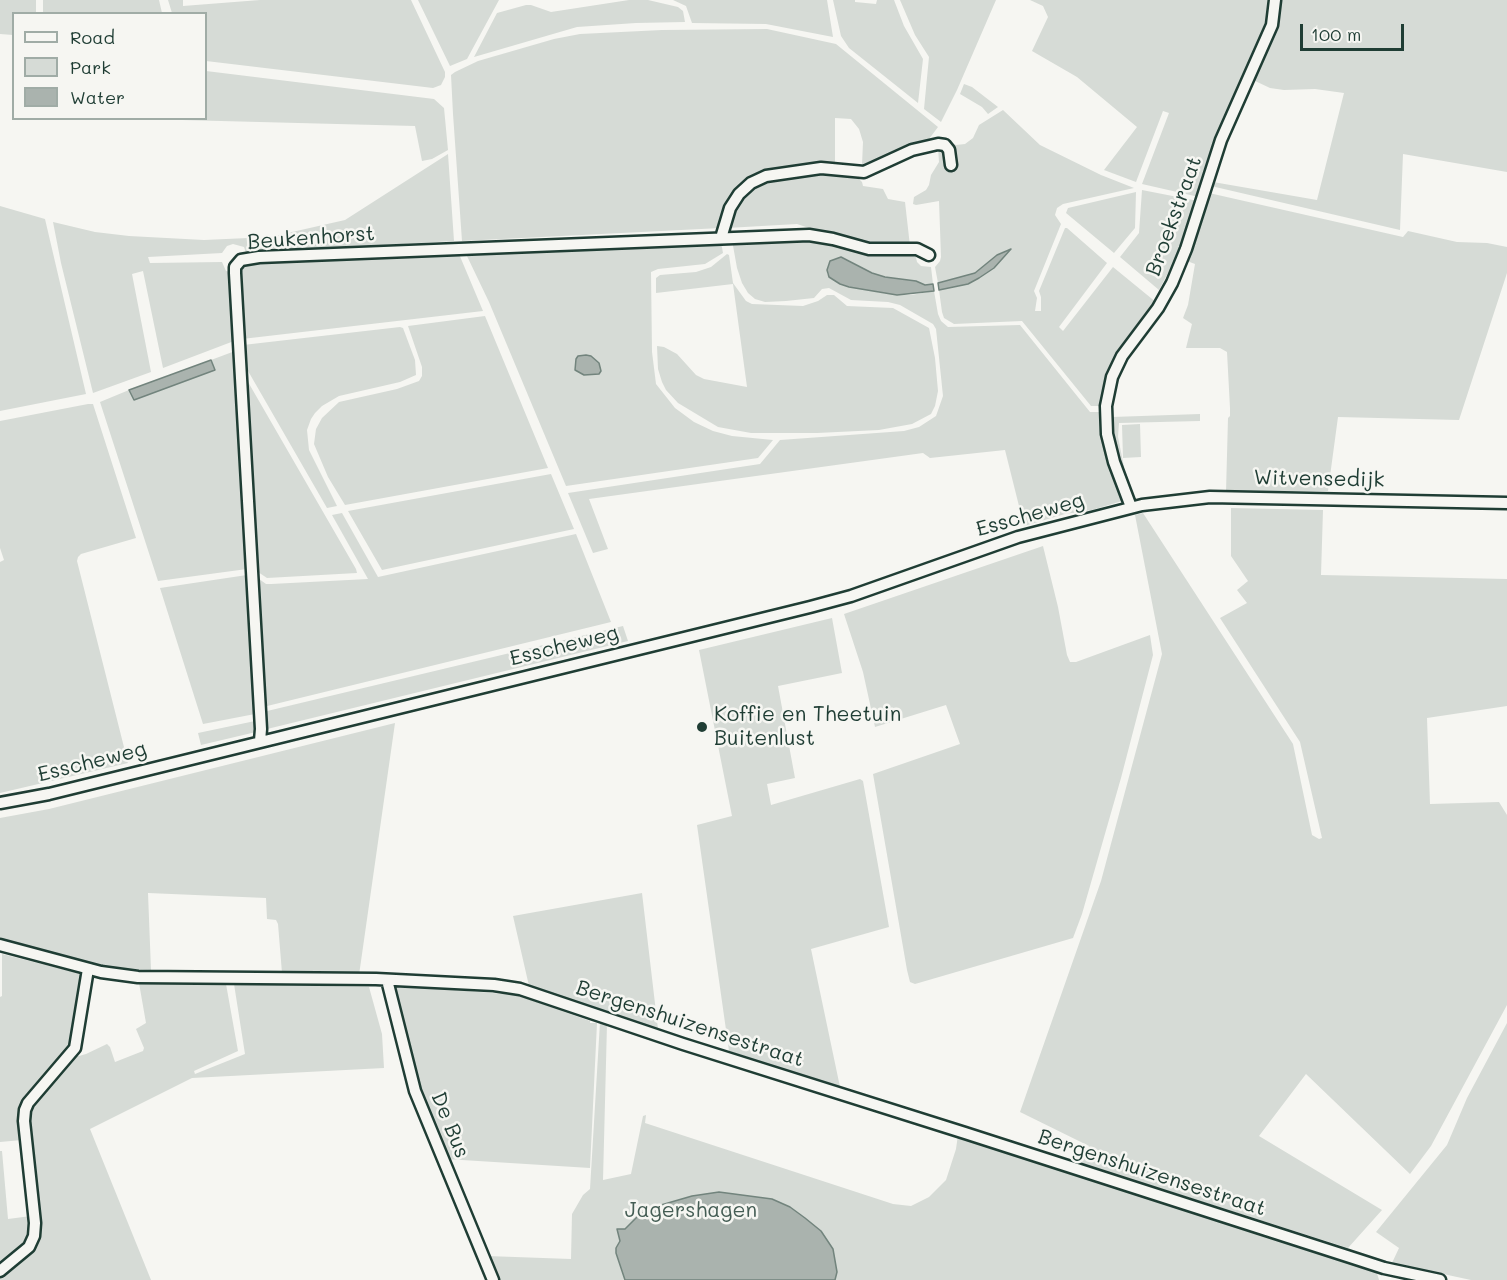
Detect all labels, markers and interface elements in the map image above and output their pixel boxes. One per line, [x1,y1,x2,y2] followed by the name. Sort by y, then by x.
[12,12,207,120] legend
[1303,12,1406,50] scale bar
[1311,22,1361,46] text: 100 m
[70,25,115,49] text: Road
[70,55,111,79] text: Park
[70,85,125,109] text: Water
[1141,153,1207,279] street label: Broekstraat
[246,221,376,255] street label: Beukenhorst
[1253,465,1385,493] street label: Witvensedijk
[973,488,1087,542] street label: Esscheweg
[507,620,621,672] street label: Esscheweg
[714,702,901,752] place label: Koffie en Theetuin Buitenlust
[695,720,709,734] marker: Koffie en Theetuin Buitenlust
[35,736,149,788] street label: Esscheweg
[573,975,807,1073] street label: Bergenshuizensestraat
[425,1088,475,1162] street label: De Bus
[1035,1124,1269,1222] street label: Bergenshuizensestraat
[625,1198,757,1224] park label: Jagershagen

